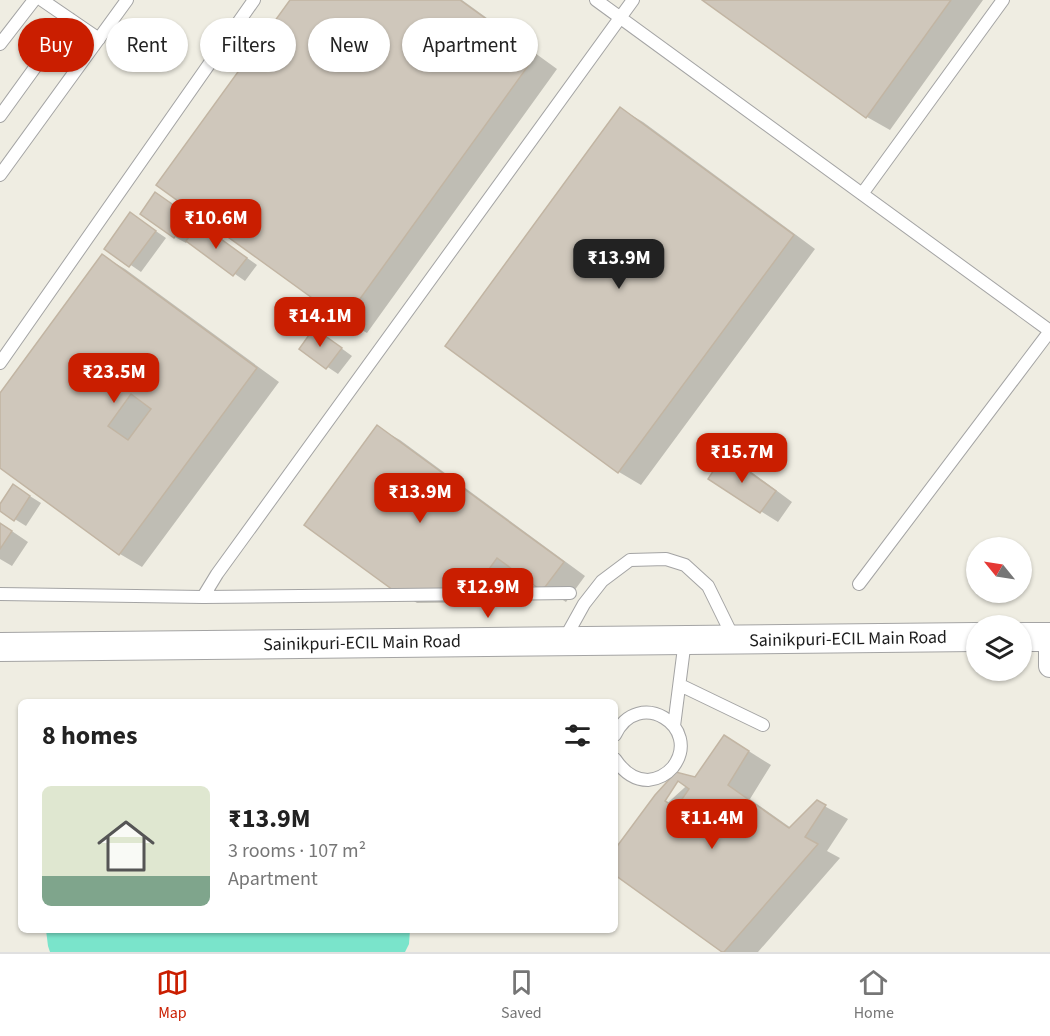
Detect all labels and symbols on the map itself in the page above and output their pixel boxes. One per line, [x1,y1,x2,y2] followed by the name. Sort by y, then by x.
[167,199,265,250] pin: ₹10.6M
[570,239,668,290] pin: ₹13.9M
[271,297,369,348] pin: ₹14.1M
[65,353,163,404] pin: ₹23.5M
[693,433,791,484] pin: ₹15.7M
[371,473,469,524] pin: ₹13.9M
[966,537,1032,603] north arrow
[439,568,537,619] pin: ₹12.9M
[749,625,947,653] street label: Sainikpuri-ECIL Main Road
[263,629,461,657] street label: Sainikpuri-ECIL Main Road
[663,799,761,850] pin: ₹11.4M

